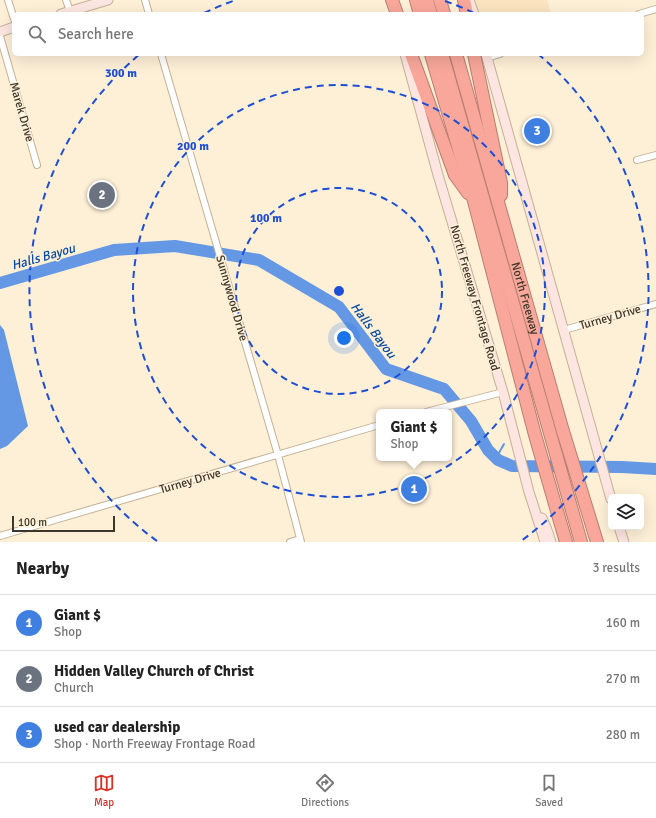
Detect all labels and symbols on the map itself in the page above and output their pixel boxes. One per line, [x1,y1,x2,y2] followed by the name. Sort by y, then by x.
[105,66,137,81] text: 300 m
[6,81,37,144] street label: Marek Drive
[524,116,550,146] pin: 3
[177,139,209,154] text: 200 m
[89,180,115,210] pin: 2
[250,211,282,226] text: 100 m
[446,223,503,373] street label: North Freeway Frontage Road
[10,240,78,274] water label: Halls Bayou
[212,254,251,343] street label: Sunnywood Drive
[507,261,542,337] street label: North Freeway
[332,284,346,298] centre of rings
[347,300,400,362] water label: Halls Bayou
[578,302,643,333] street label: Turney Drive
[334,328,354,348] your location
[158,466,223,497] street label: Turney Drive
[401,474,427,504] pin: 1
[12,514,115,533] scale bar

